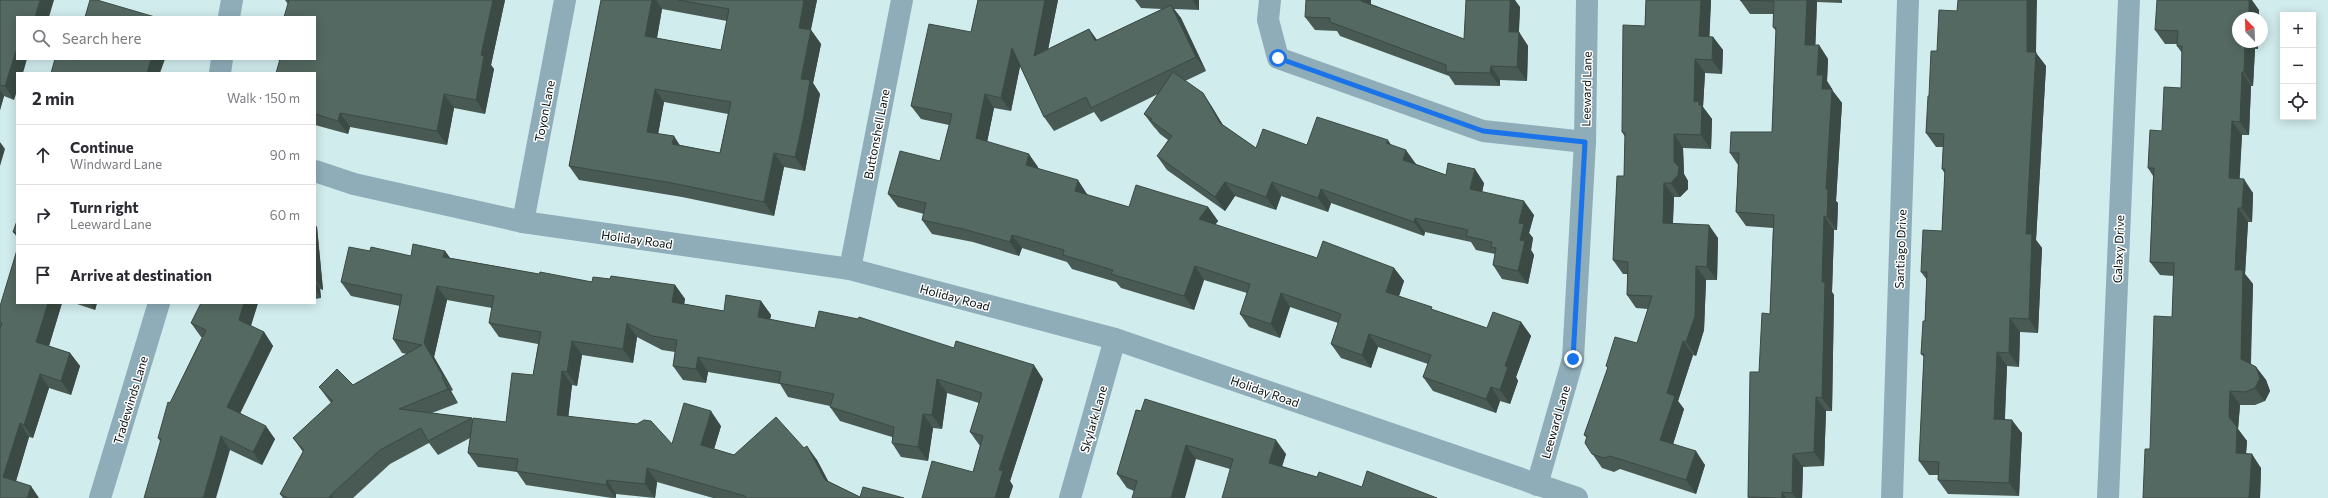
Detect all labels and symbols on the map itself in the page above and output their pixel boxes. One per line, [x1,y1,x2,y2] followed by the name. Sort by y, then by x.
[2232,12,2268,48] north arrow
[1269,49,1287,67] route start
[1578,51,1594,127] street label: Leeward Lane
[531,79,557,143] street label: Toyon Lane
[860,88,892,180] street label: Buttonshell Lane
[1892,209,1908,289] street label: Santiago Drive
[2110,215,2126,283] street label: Galaxy Drive
[600,227,674,251] street label: Holiday Road
[918,281,992,313] street label: Holiday Road
[1564,350,1582,368] route end
[110,354,150,446] street label: Tradewinds Lane
[1229,373,1301,409] street label: Holiday Road
[1077,384,1109,454] street label: Skylark Lane
[1538,384,1572,460] street label: Leeward Lane

